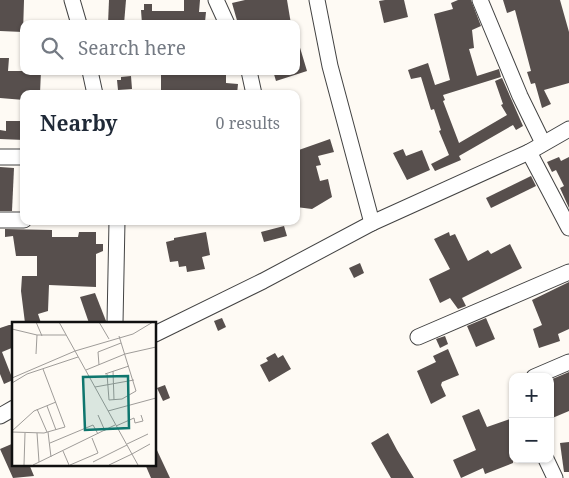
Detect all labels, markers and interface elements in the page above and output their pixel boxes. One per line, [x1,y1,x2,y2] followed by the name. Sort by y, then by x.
[20,20,300,75] search box
[38,34,66,62] icon: search
[78,35,186,61] text: Search here
[40,109,118,137] text: Nearby
[216,112,280,134] text: 0 results
[12,322,156,466] inset map
[509,373,554,463] map controls
[509,373,554,418] button: +
[509,418,554,463] button: −

